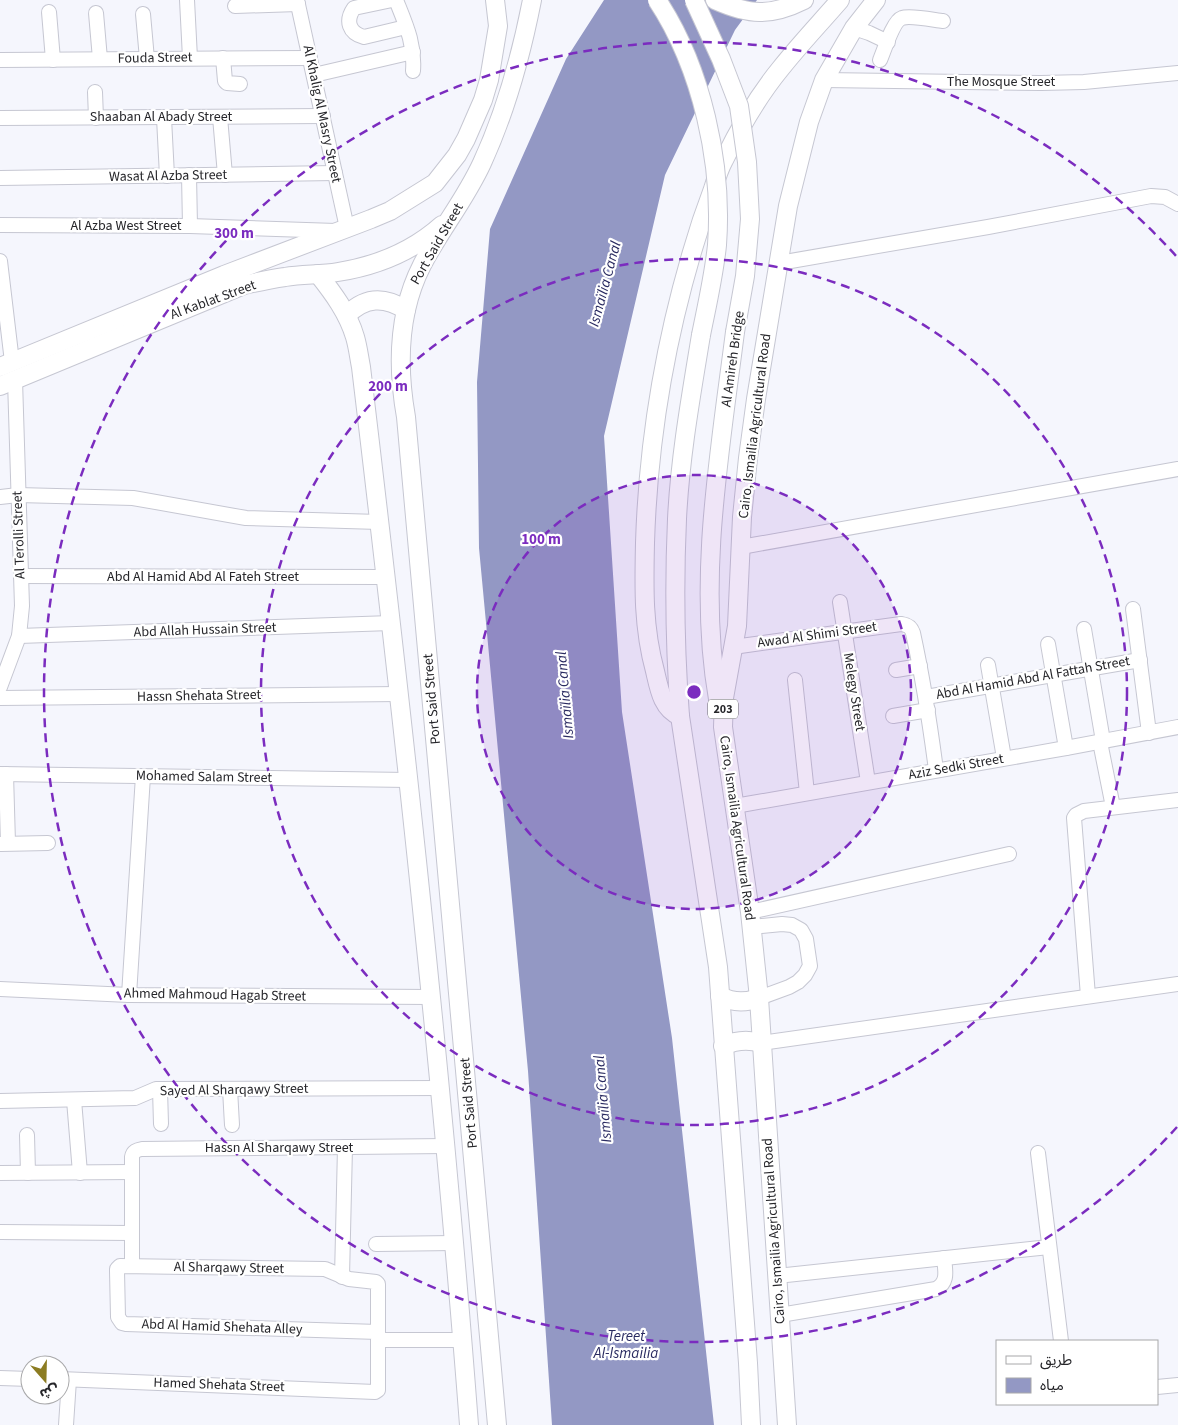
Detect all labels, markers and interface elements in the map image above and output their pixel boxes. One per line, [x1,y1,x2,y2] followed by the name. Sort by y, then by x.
[298,43,346,185] street label: Al Khalig Al Masry Street
[118,47,193,69] street label: Fouda Street
[947,72,1056,92] street label: The Mosque Street
[90,107,233,127] street label: Shaaban Al Abady Street
[109,165,227,187] street label: Wasat Al Azba Street
[406,199,469,288] street label: Port Said Street
[70,216,182,236] street label: Al Azba West Street
[214,223,254,244] text: 300 m
[584,239,627,329] water label: Ismaïlia Canal
[167,275,259,325] street label: Al Kablat Street
[716,310,750,408] street label: Al Amireh Bridge
[734,332,776,520] street label: Cairo, Ismailia Agricultural Road
[368,376,408,397] text: 200 m
[7,490,31,579] street label: Al Terolli Street
[521,529,561,550] text: 100 m
[107,567,299,587] street label: Abd Al Hamid Abd Al Fateh Street
[756,617,878,653] street label: Awad Al Shimi Street
[133,618,277,642] street label: Abd Allah Hussain Street
[551,650,579,740] water label: Ismaïlia Canal
[838,651,870,733] street label: Melegy Street
[935,651,1132,705] street label: Abd Al Hamid Abd Al Fattah Street
[418,652,446,745] street label: Port Said Street
[685,683,703,701] centre of rings
[137,685,262,707] street label: Hassn Shehata Street
[708,700,738,719] road number: 203
[714,734,760,922] street label: Cairo, Ismailia Agricultural Road
[907,749,1005,785] street label: Aziz Sedki Street
[136,766,273,788] street label: Mohamed Salam Street
[124,983,307,1007] street label: Ahmed Mahmoud Hagab Street
[589,1054,617,1144] water label: Ismaïlia Canal
[455,1056,483,1149] street label: Port Said Street
[159,1079,309,1101] street label: Sayed Al Sharqawy Street
[758,1137,790,1325] street label: Cairo, Ismailia Agricultural Road
[205,1138,354,1158] street label: Hassn Al Sharqawy Street
[174,1257,284,1279] street label: Al Sharqawy Street
[141,1314,303,1340] street label: Abd Al Hamid Shehata Alley
[593,1326,658,1364] water label: Tereet Al-Ismailia
[996,1340,1158,1405] legend
[1040,1350,1072,1371] text: طريق
[20,1355,70,1405] north arrow
[153,1373,285,1397] street label: Hamed Shehata Street
[1040,1375,1064,1396] text: مياه
[37,1379,62,1404] text: ش

